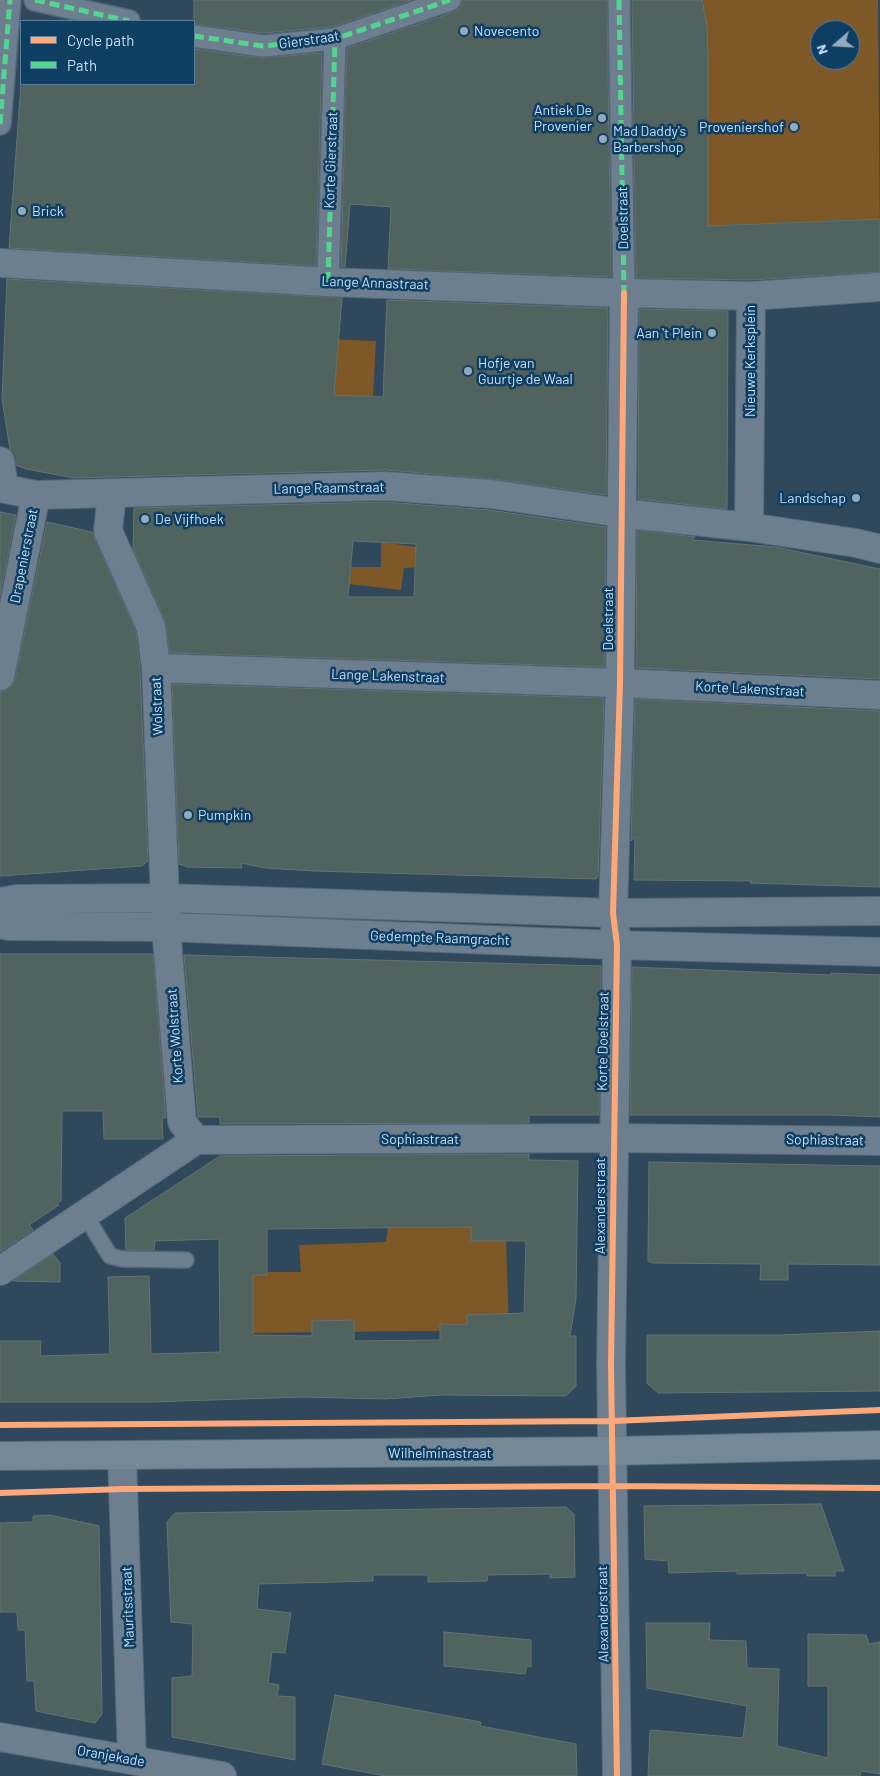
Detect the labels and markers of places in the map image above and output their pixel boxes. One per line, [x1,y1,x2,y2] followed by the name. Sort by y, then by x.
[474,23,539,39] place label: Novecento
[458,25,470,37] marker: Novecento
[534,102,592,134] place label: Antiek De Provenier
[596,112,608,124] marker: Antiek De Provenier
[699,119,784,135] place label: Proveniershof
[788,121,800,133] marker: Proveniershof
[613,123,686,156] place label: Mad Daddy's Barbershop
[597,133,609,145] marker: Mad Daddy's Barbershop
[32,203,64,219] place label: Brick
[16,205,28,217] marker: Brick
[636,325,702,341] place label: Aan 't Plein
[706,327,718,339] marker: Aan 't Plein
[478,355,573,388] place label: Hofje van Guurtje de Waal
[462,365,474,377] marker: Hofje van Guurtje de Waal
[779,490,846,506] place label: Landschap
[850,492,862,504] marker: Landschap
[155,511,224,527] place label: De Vijfhoek
[139,513,151,525] marker: De Vijfhoek
[198,807,251,823] place label: Pumpkin
[182,809,194,821] marker: Pumpkin

